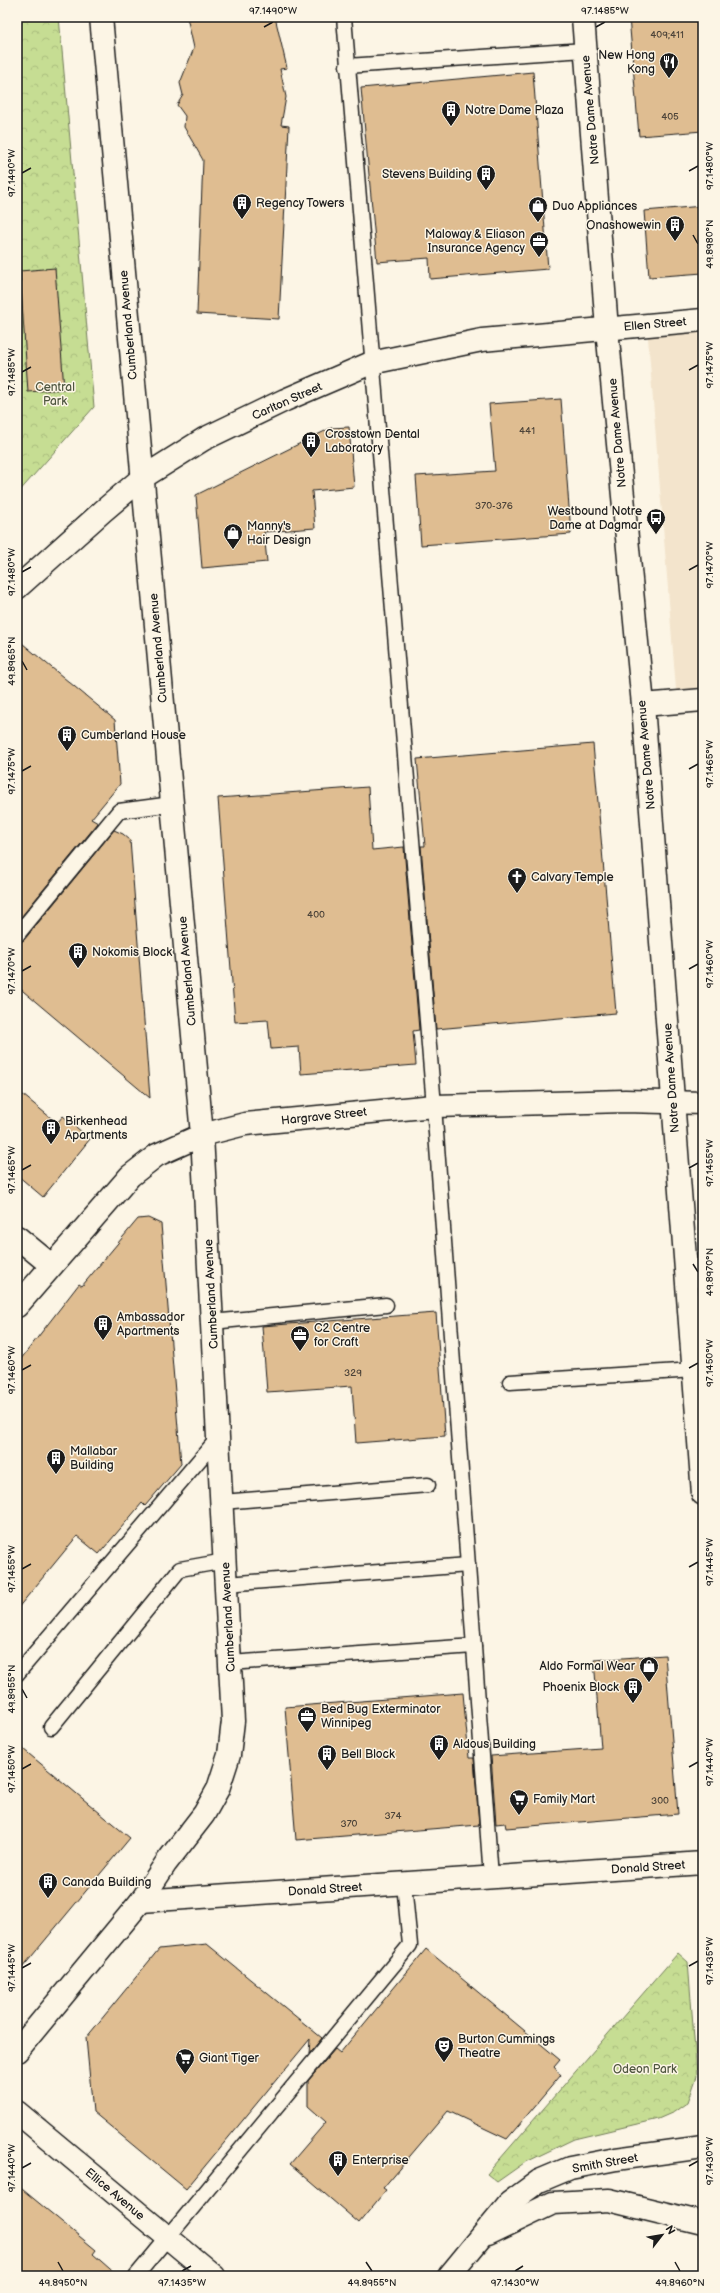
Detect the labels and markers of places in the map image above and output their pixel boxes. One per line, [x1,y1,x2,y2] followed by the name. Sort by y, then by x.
[598,48,655,77] place label: New Hong Kong
[658,51,680,79] restaurant icon: New Hong Kong
[440,99,462,127] building icon: Notre Dame Plaza
[465,103,564,118] place label: Notre Dame Plaza
[475,163,497,191] building icon: Stevens Building
[382,167,472,182] place label: Stevens Building
[231,192,253,220] building icon: Regency Towers
[527,195,549,223] shop icon: Duo Appliances
[256,196,344,211] place label: Regency Towers
[552,199,637,214] place label: Duo Appliances
[664,214,686,242] building icon: Onashowewin
[586,218,661,233] place label: Onashowewin
[425,227,526,256] place label: Maloway & Eliason Insurance Agency
[528,230,550,258] office icon: Maloway & Eliason Insurance Agency
[325,427,420,456] place label: Crosstown Dental Laboratory
[300,430,322,458] building icon: Crosstown Dental Laboratory
[547,504,643,533] place label: Westbound Notre Dame at Dagmar
[645,507,667,535] bus stop icon: Westbound Notre Dame at Dagmar
[247,519,311,548] place label: Manny's Hair Design
[222,522,244,550] shop icon: Manny's Hair Design
[56,724,78,752] building icon: Cumberland House
[81,728,186,743] place label: Cumberland House
[506,866,528,894] church icon: Calvary Temple
[531,870,614,885] place label: Calvary Temple
[67,941,89,969] building icon: Nokomis Block
[92,945,172,960] place label: Nokomis Block
[65,1114,128,1143] place label: Birkenhead Apartments
[40,1117,62,1145] building icon: Birkenhead Apartments
[117,1310,185,1339] place label: Ambassador Apartments
[92,1313,114,1341] building icon: Ambassador Apartments
[314,1321,370,1350] place label: C2 Centre for Craft
[289,1324,311,1352] office icon: C2 Centre for Craft
[70,1444,118,1473] place label: Mallabar Building
[45,1447,67,1475] building icon: Mallabar Building
[638,1655,660,1683] shop icon: Aldo Formal Wear
[540,1659,636,1674] place label: Aldo Formal Wear
[622,1676,644,1704] building icon: Phoenix Block
[543,1680,619,1695] place label: Phoenix Block
[321,1702,441,1731] place label: Bed Bug Exterminator Winnipeg
[296,1705,318,1733] office icon: Bed Bug Exterminator Winnipeg
[428,1733,450,1761] building icon: Aldous Building
[453,1737,536,1752] place label: Aldous Building
[316,1743,338,1771] building icon: Bell Block
[341,1747,395,1762] place label: Bell Block
[508,1788,530,1816] supermarket icon: Family Mart
[533,1792,595,1807] place label: Family Mart
[37,1871,59,1899] building icon: Canada Building
[62,1875,152,1890] place label: Canada Building
[458,2032,555,2061] place label: Burton Cummings Theatre
[433,2035,455,2063] theatre icon: Burton Cummings Theatre
[174,2047,196,2075] supermarket icon: Giant Tiger
[199,2051,260,2066] place label: Giant Tiger
[327,2149,349,2177] building icon: Enterprise
[352,2153,409,2168] place label: Enterprise

